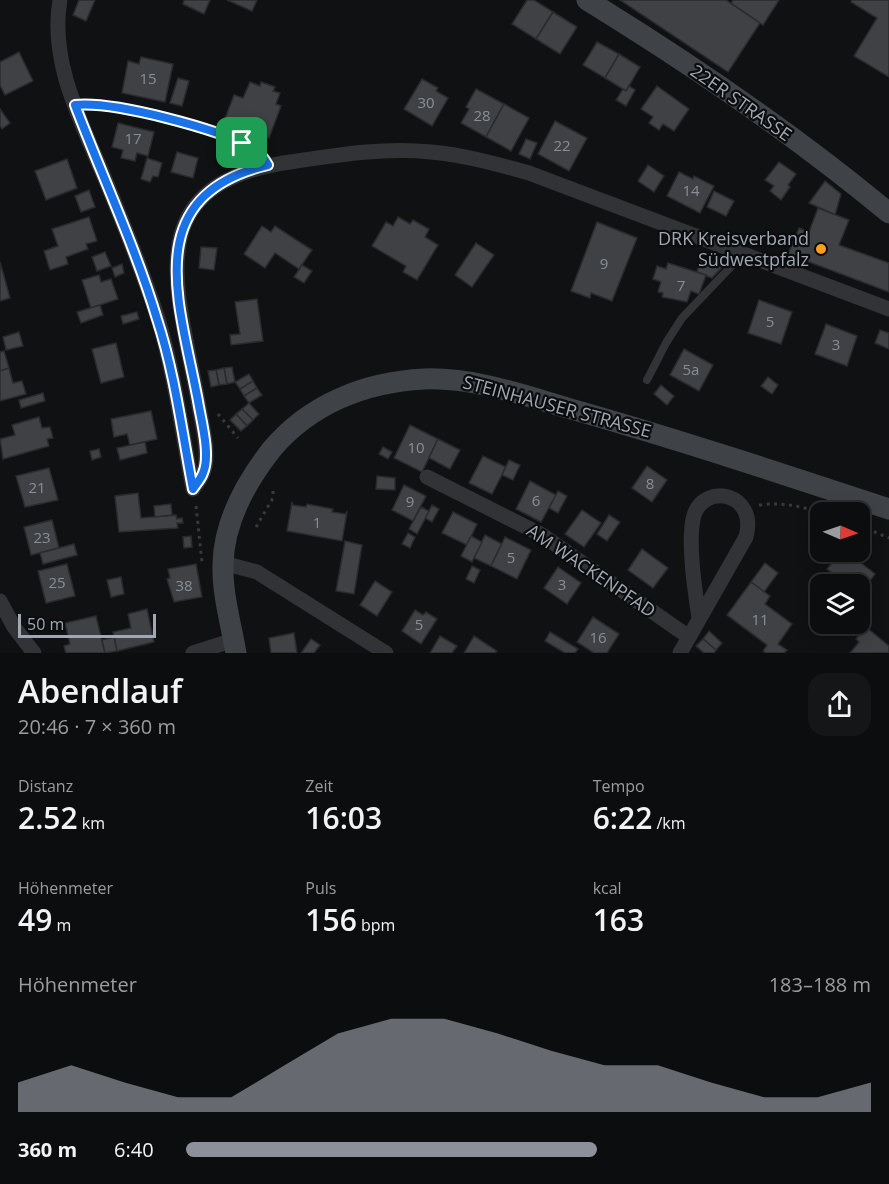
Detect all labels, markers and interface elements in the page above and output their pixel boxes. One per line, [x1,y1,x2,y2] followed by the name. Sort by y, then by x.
[686,58,797,146] street label: 22ER STRASSE
[139,68,157,88] house number: 15
[417,92,435,112] house number: 30
[473,105,491,125] house number: 28
[216,117,267,168] pin
[225,126,258,159] icon: arrive
[124,128,142,148] house number: 17
[553,135,571,155] house number: 22
[682,180,700,200] house number: 14
[658,226,809,271] place label: DRK Kreisverband Südwestpfalz
[814,242,828,256] marker: DRK Kreisverband Südwestpfalz
[600,253,608,273] house number: 9
[677,275,685,295] house number: 7
[766,311,774,331] house number: 5
[832,334,840,354] house number: 3
[683,359,699,379] house number: 5a
[461,369,654,443] street label: STEINHAUSER STRASSE
[407,437,425,457] house number: 10
[646,473,654,493] house number: 8
[28,477,46,497] house number: 21
[532,490,540,510] house number: 6
[406,491,414,511] house number: 9
[810,502,870,562] north arrow
[810,502,870,634] map controls
[313,512,321,532] house number: 1
[522,518,661,622] street label: AM WACKENPFAD
[33,527,51,547] house number: 23
[507,547,515,567] house number: 5
[48,572,66,592] house number: 25
[558,574,566,594] house number: 3
[810,574,870,634] button: layers
[175,575,193,595] house number: 38
[751,609,769,629] house number: 11
[18,611,156,638] scale bar
[27,613,64,635] text: 50 m
[415,614,423,634] house number: 5
[589,627,607,647] house number: 16
[18,668,182,713] text: Abendlauf
[808,673,871,736] button: share
[18,713,176,740] text: 20:46 · 7 × 360 m
[18,775,73,797] text: Distanz
[305,775,333,797] text: Zeit
[593,775,645,797] text: Tempo
[18,797,78,838] text: 2.52
[305,797,382,838] text: 16:03
[593,797,652,838] text: 6:22
[78,812,105,834] text: km
[652,812,686,834] text: /km
[18,877,113,899] text: Höhenmeter
[305,877,336,899] text: Puls
[593,877,622,899] text: kcal
[18,899,52,940] text: 49
[305,899,357,940] text: 156
[593,899,644,940] text: 163
[52,914,71,936] text: m
[357,914,395,936] text: bpm
[18,971,137,998] text: Höhenmeter
[769,971,871,998] text: 183–188 m
[18,1136,77,1163] text: 360 m
[114,1136,154,1163] text: 6:40

